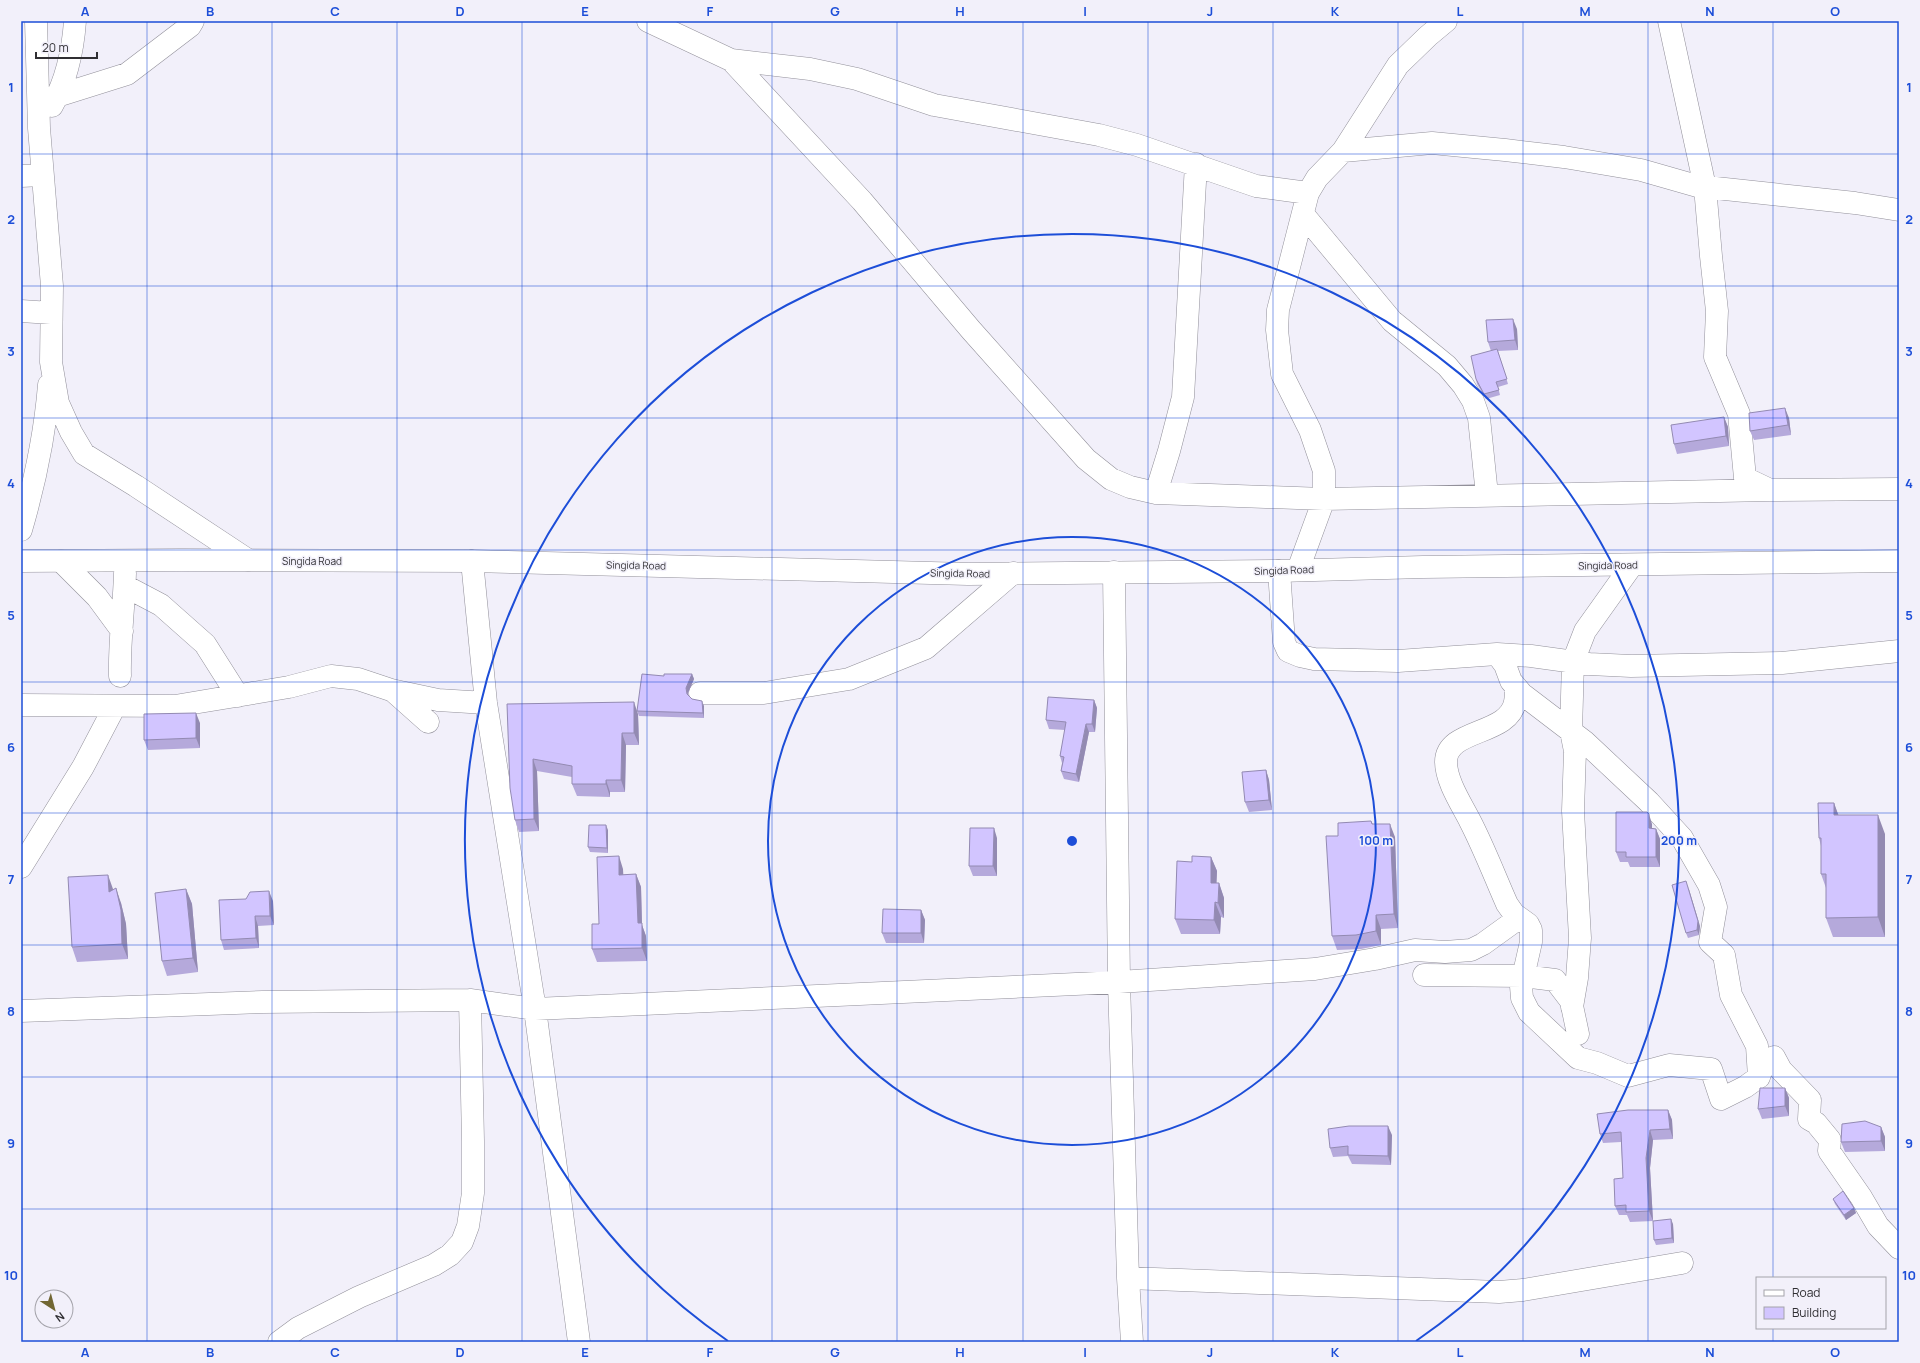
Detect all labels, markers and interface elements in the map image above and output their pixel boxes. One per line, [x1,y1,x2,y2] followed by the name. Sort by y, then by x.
[81,2,90,20] text: A
[206,2,214,20] text: B
[330,2,340,20] text: C
[455,2,465,20] text: D
[581,2,589,20] text: E
[707,2,714,20] text: F
[830,2,840,20] text: G
[955,2,965,20] text: H
[1083,2,1087,20] text: I
[1207,2,1213,20] text: J
[1331,2,1340,20] text: K
[1457,2,1464,20] text: L
[1579,2,1591,20] text: M
[1705,2,1715,20] text: N
[1830,2,1840,20] text: O
[36,34,97,60] scale bar
[42,39,69,56] text: 20 m
[8,78,14,96] text: 1
[1906,78,1912,96] text: 1
[7,210,15,228] text: 2
[1905,210,1913,228] text: 2
[7,342,15,360] text: 3
[1905,342,1913,360] text: 3
[7,474,15,492] text: 4
[1905,474,1913,492] text: 4
[282,554,342,568] street label: Singida Road
[606,557,666,573] street label: Singida Road
[1578,557,1638,573] street label: Singida Road
[1254,562,1314,578] street label: Singida Road
[930,565,990,581] street label: Singida Road
[7,606,15,624] text: 5
[1905,606,1913,624] text: 5
[7,738,15,756] text: 6
[1905,738,1913,756] text: 6
[1359,832,1393,849] text: 100 m
[1661,832,1697,849] text: 200 m
[1065,834,1079,848] centre of rings
[8,870,15,888] text: 7
[1906,870,1913,888] text: 7
[7,1002,15,1020] text: 8
[1905,1002,1913,1020] text: 8
[7,1134,15,1152] text: 9
[1905,1134,1913,1152] text: 9
[4,1266,18,1284] text: 10
[1902,1266,1916,1284] text: 10
[1756,1277,1886,1329] legend
[1792,1284,1820,1301] text: Road
[34,1289,74,1329] north arrow
[1792,1304,1836,1321] text: Building
[52,1309,68,1326] text: N
[81,1343,90,1361] text: A
[206,1343,214,1361] text: B
[330,1343,340,1361] text: C
[455,1343,465,1361] text: D
[581,1343,589,1361] text: E
[707,1343,714,1361] text: F
[830,1343,840,1361] text: G
[955,1343,965,1361] text: H
[1083,1343,1087,1361] text: I
[1207,1343,1213,1361] text: J
[1331,1343,1340,1361] text: K
[1457,1343,1464,1361] text: L
[1579,1343,1591,1361] text: M
[1705,1343,1715,1361] text: N
[1830,1343,1840,1361] text: O

